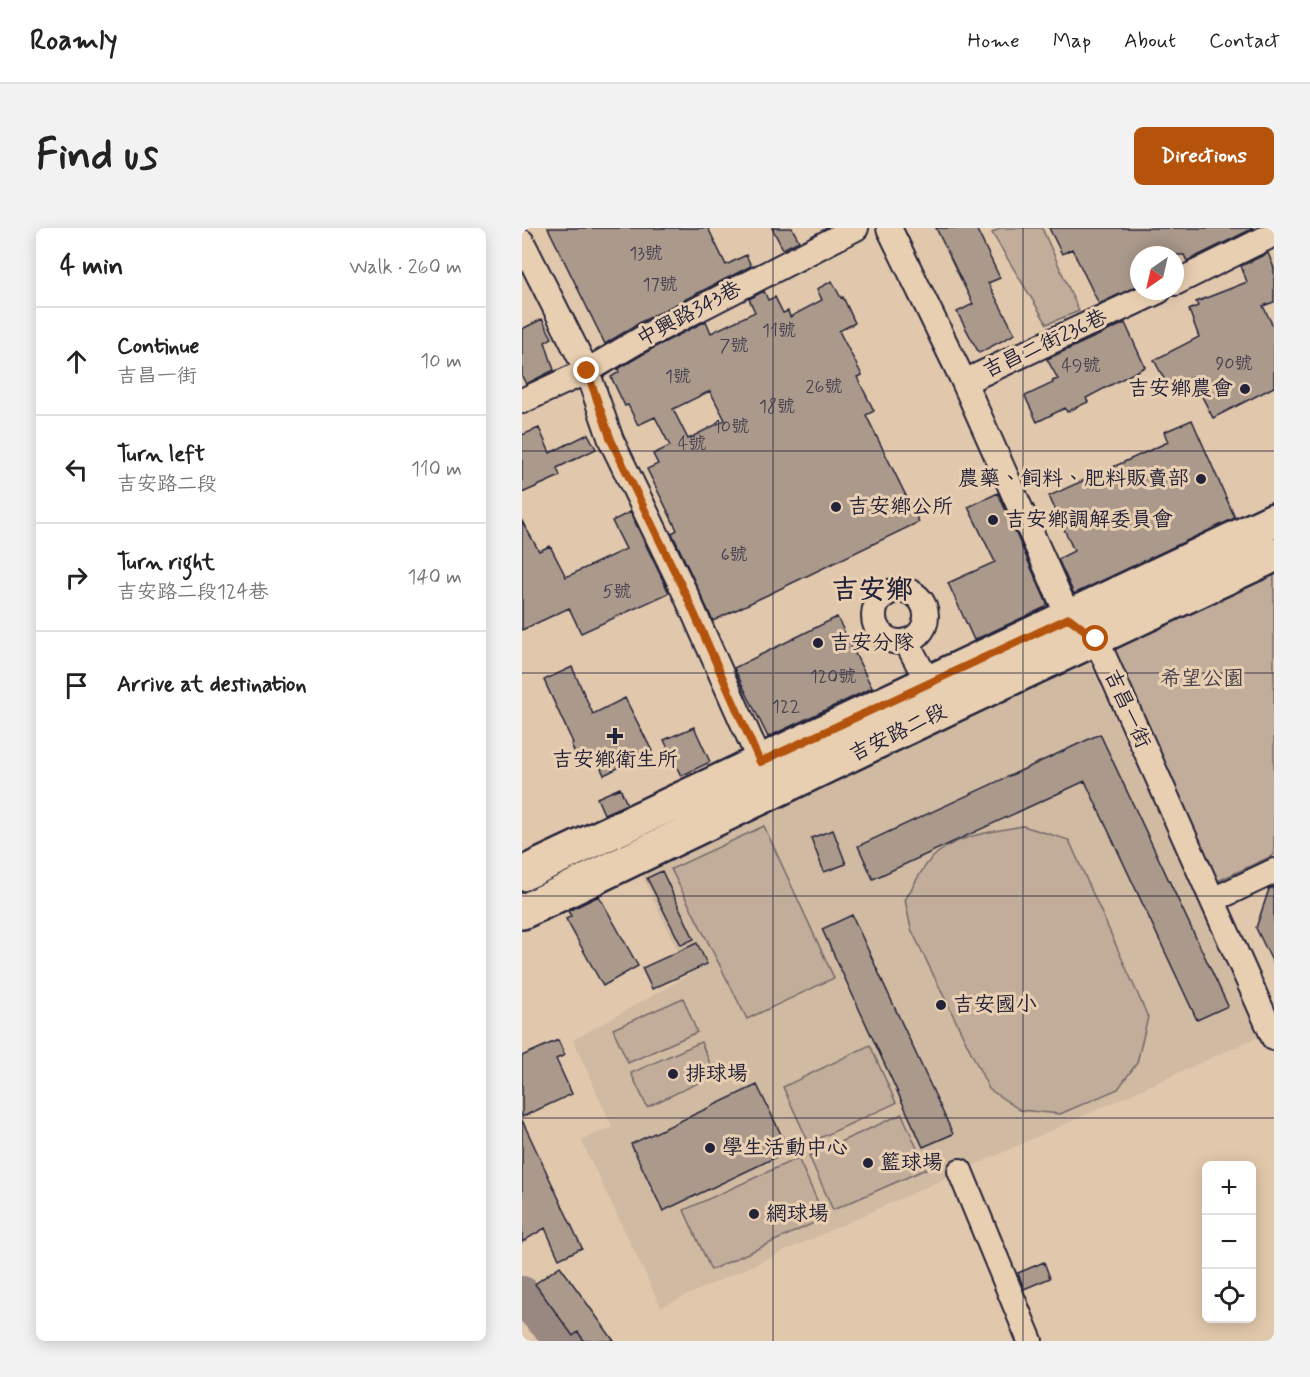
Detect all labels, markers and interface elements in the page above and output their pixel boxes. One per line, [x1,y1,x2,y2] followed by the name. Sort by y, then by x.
[30,23,118,60] text: Roamly
[968,27,1020,55] text: Home
[1053,27,1091,55] text: Map
[1124,27,1176,55] text: About
[1209,27,1280,55] text: Contact
[1134,127,1274,185] button: Directions
[36,129,158,184] text: Find us
[629,242,663,266] house number: 13號
[1130,246,1184,300] north arrow
[60,250,123,284] text: 4 min
[349,254,462,281] text: Walk · 260 m
[642,273,678,297] house number: 17號
[632,275,746,353] street label: 中興路343巷
[978,303,1112,385] street label: 吉昌二街236巷
[762,319,796,343] house number: 11號
[117,333,199,361] text: Continue
[720,334,748,358] house number: 7號
[60,345,93,378] icon: ahead
[420,348,462,375] text: 10 m
[1215,352,1253,376] house number: 90號
[1061,354,1101,378] house number: 49號
[573,357,599,383] route end
[117,363,197,390] text: 吉昌一街
[665,365,691,389] house number: 1號
[806,375,842,399] house number: 26號
[1128,375,1233,403] place label: 吉安鄉農會
[1238,382,1252,396] marker: 吉安鄉農會
[759,395,795,419] house number: 18號
[713,415,749,439] house number: 10號
[678,432,706,456] house number: 4號
[117,441,205,469] text: Turn left
[60,453,93,486] icon: left
[411,456,462,483] text: 110 m
[958,465,1189,493] place label: 農藥、飼料、肥料販賣部
[117,471,217,498] text: 吉安路二段
[1194,472,1208,486] marker: 農藥、飼料、肥料販賣部
[848,493,953,521] place label: 吉安鄉公所
[829,500,843,514] marker: 吉安鄉公所
[1005,506,1173,534] place label: 吉安鄉調解委員會
[986,513,1000,527] marker: 吉安鄉調解委員會
[720,543,748,567] house number: 6號
[117,549,215,577] text: Turn right
[60,561,93,594] icon: right
[408,564,462,591] text: 140 m
[832,573,913,608] district label: 吉安鄉
[117,579,268,606] text: 吉安路二段124巷
[603,580,631,604] house number: 5號
[1082,625,1108,651] route start
[830,629,914,657] place label: 吉安分隊
[811,636,825,650] marker: 吉安分隊
[810,665,856,689] house number: 120號
[1097,665,1157,753] street label: 吉昌一街
[1160,665,1244,693] park label: 希望公園
[60,669,93,702] icon: arrive
[117,671,307,699] text: Arrive at destination
[772,695,800,719] house number: 122
[845,697,951,769] street label: 吉安路二段
[606,727,624,745] marker: 吉安鄉衛生所
[552,746,678,774] place label: 吉安鄉衛生所
[953,991,1037,1019] place label: 吉安國小
[934,998,948,1012] marker: 吉安國小
[685,1060,748,1088] place label: 排球場
[666,1067,680,1081] marker: 排球場
[722,1134,848,1162] place label: 學生活動中心
[703,1141,717,1155] marker: 學生活動中心
[880,1149,943,1177] place label: 籃球場
[861,1156,875,1170] marker: 籃球場
[1202,1161,1256,1323] map controls
[1202,1161,1256,1215] button: +
[766,1200,829,1228] place label: 網球場
[747,1207,761,1221] marker: 網球場
[1202,1215,1256,1269] button: −
[1202,1269,1256,1323] button: locate

